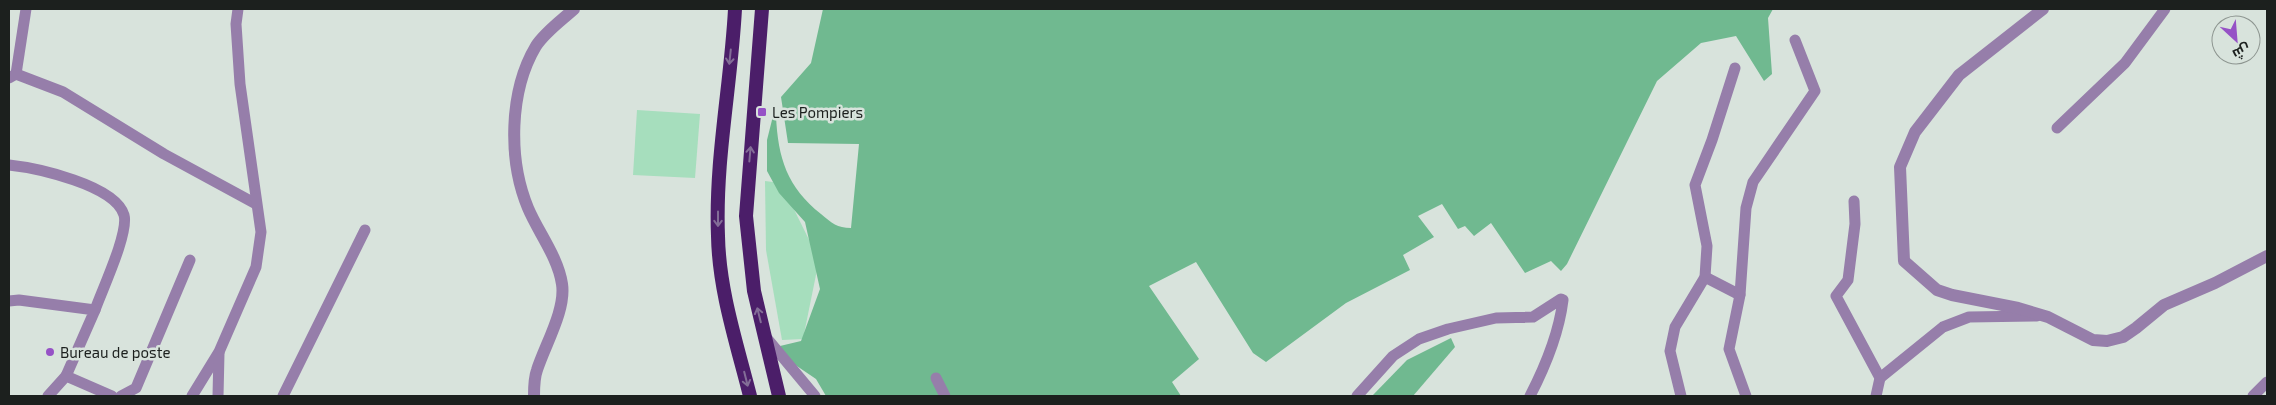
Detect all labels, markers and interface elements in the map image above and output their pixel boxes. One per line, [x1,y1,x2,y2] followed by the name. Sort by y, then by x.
[2211,15,2261,65] north arrow
[2230,40,2254,64] text: ش
[725,49,735,65] one-way arrow
[772,103,863,121] place label: Les Pompiers
[756,106,768,118] marker: Les Pompiers
[746,146,755,162] one-way arrow
[713,210,723,227] one-way arrow
[754,307,763,323] one-way arrow
[60,343,170,361] place label: Bureau de poste
[44,346,56,358] marker: Bureau de poste
[742,370,751,386] one-way arrow

